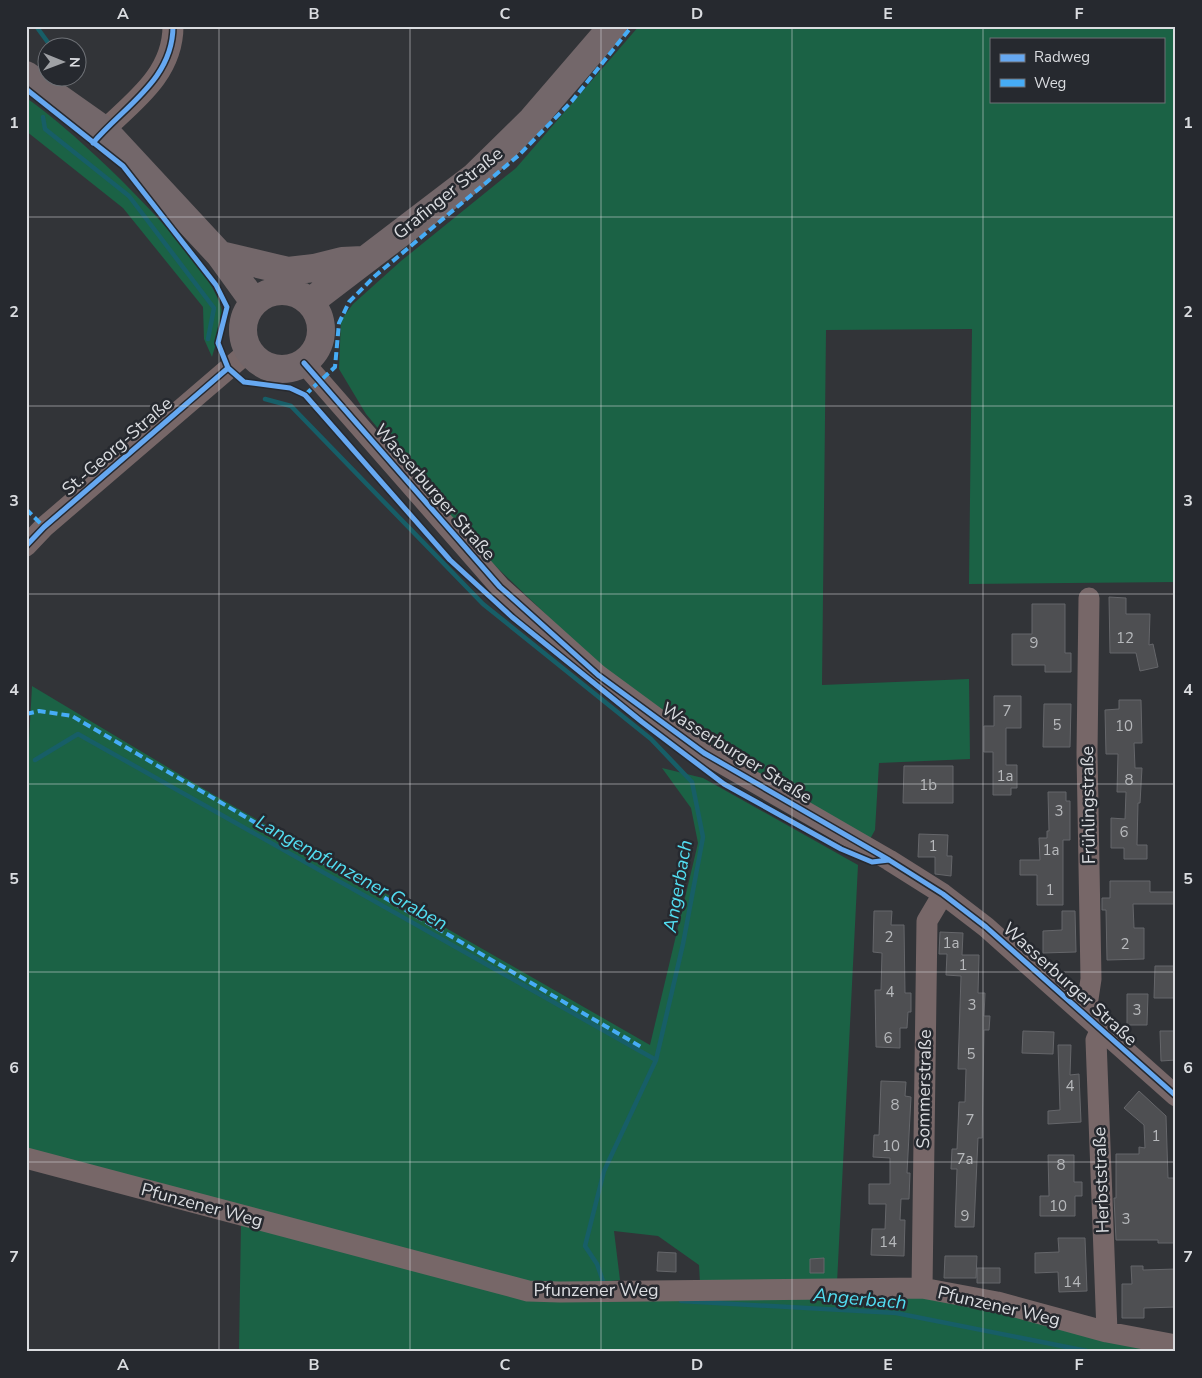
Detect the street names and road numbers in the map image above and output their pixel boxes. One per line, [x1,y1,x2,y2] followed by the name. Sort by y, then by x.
[388,141,508,245] street label: Grafinger Straße
[57,391,177,501] street label: St.-Georg-Straße
[369,419,501,565] street label: Wasserburger Straße
[657,697,817,809] street label: Wasserburger Straße
[1075,746,1101,864] street label: Frühlingstraße
[997,917,1143,1051] street label: Wasserburger Straße
[911,1029,937,1149] street label: Sommerstraße
[1087,1126,1115,1234] street label: Herbststraße
[138,1177,266,1233] street label: Pfunzener Weg
[533,1278,659,1302] street label: Pfunzener Weg
[935,1280,1063,1332] street label: Pfunzener Weg

